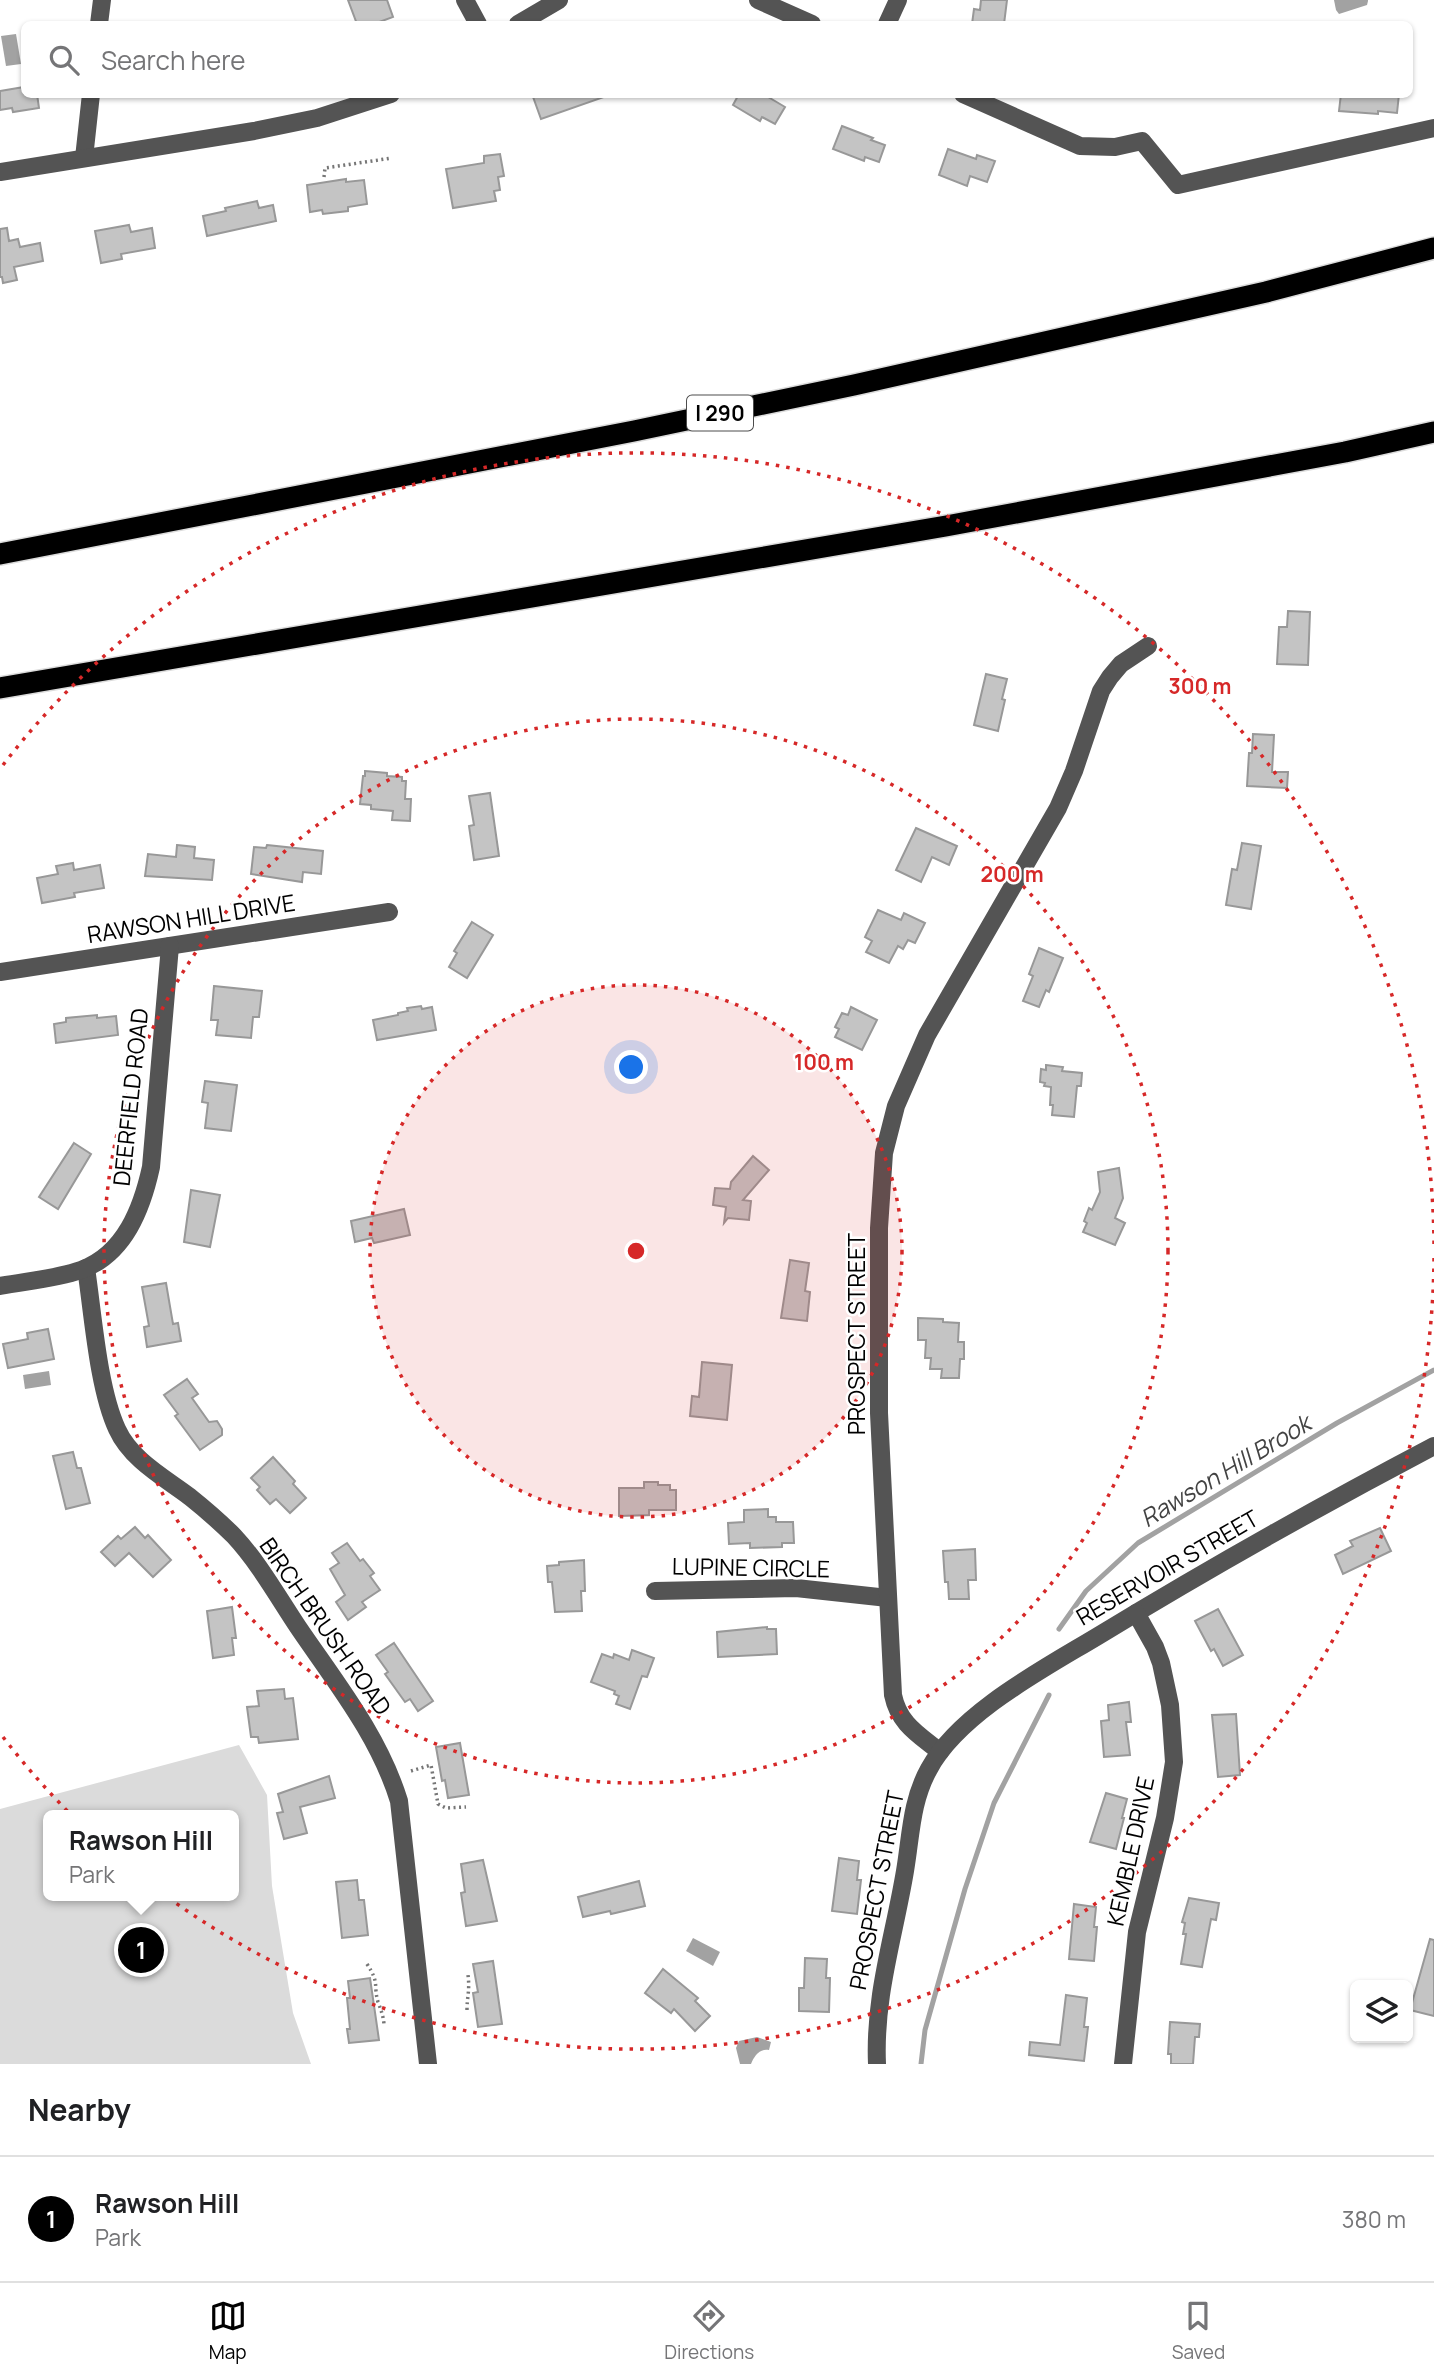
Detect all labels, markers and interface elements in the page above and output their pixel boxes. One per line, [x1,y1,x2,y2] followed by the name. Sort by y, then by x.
[21,21,1413,98] search box
[45,41,83,79] icon: search
[101,42,246,78] text: Search here
[687,396,753,430] road number: I 290
[1169,672,1231,700] text: 300 m
[980,860,1044,888] text: 200 m
[85,886,297,950] street label: RAWSON HILL DRIVE
[105,1006,155,1188] street label: DEERFIELD ROAD
[794,1048,854,1076] text: 100 m
[614,1050,648,1084] your location
[840,1233,872,1435] street label: PROSPECT STREET
[624,1239,648,1263] centre of rings
[1134,1405,1319,1534] water label: Rawson Hill Brook
[1070,1502,1264,1632] street label: RESERVOIR STREET
[253,1531,399,1721] street label: BIRCH BRUSH ROAD
[672,1550,830,1584] street label: LUPINE CIRCLE
[1099,1773,1161,1929] street label: KEMBLE DRIVE
[841,1788,911,1992] street label: PROSPECT STREET
[43,1810,239,1901] popup
[69,1822,213,1858] text: Rawson Hill
[69,1858,115,1890] text: Park
[118,1924,164,1976] pin: 1
[1350,1980,1413,2043] map controls
[1350,1980,1413,2043] button: layers
[28,2089,131,2130] text: Nearby
[95,2185,239,2221] text: Rawson Hill
[46,2203,56,2235] text: 1
[1342,2203,1406,2235] text: 380 m
[95,2221,141,2253] text: Park
[209,2297,247,2365] tab: Map
[664,2297,754,2365] tab: Directions
[1172,2297,1225,2365] tab: Saved

